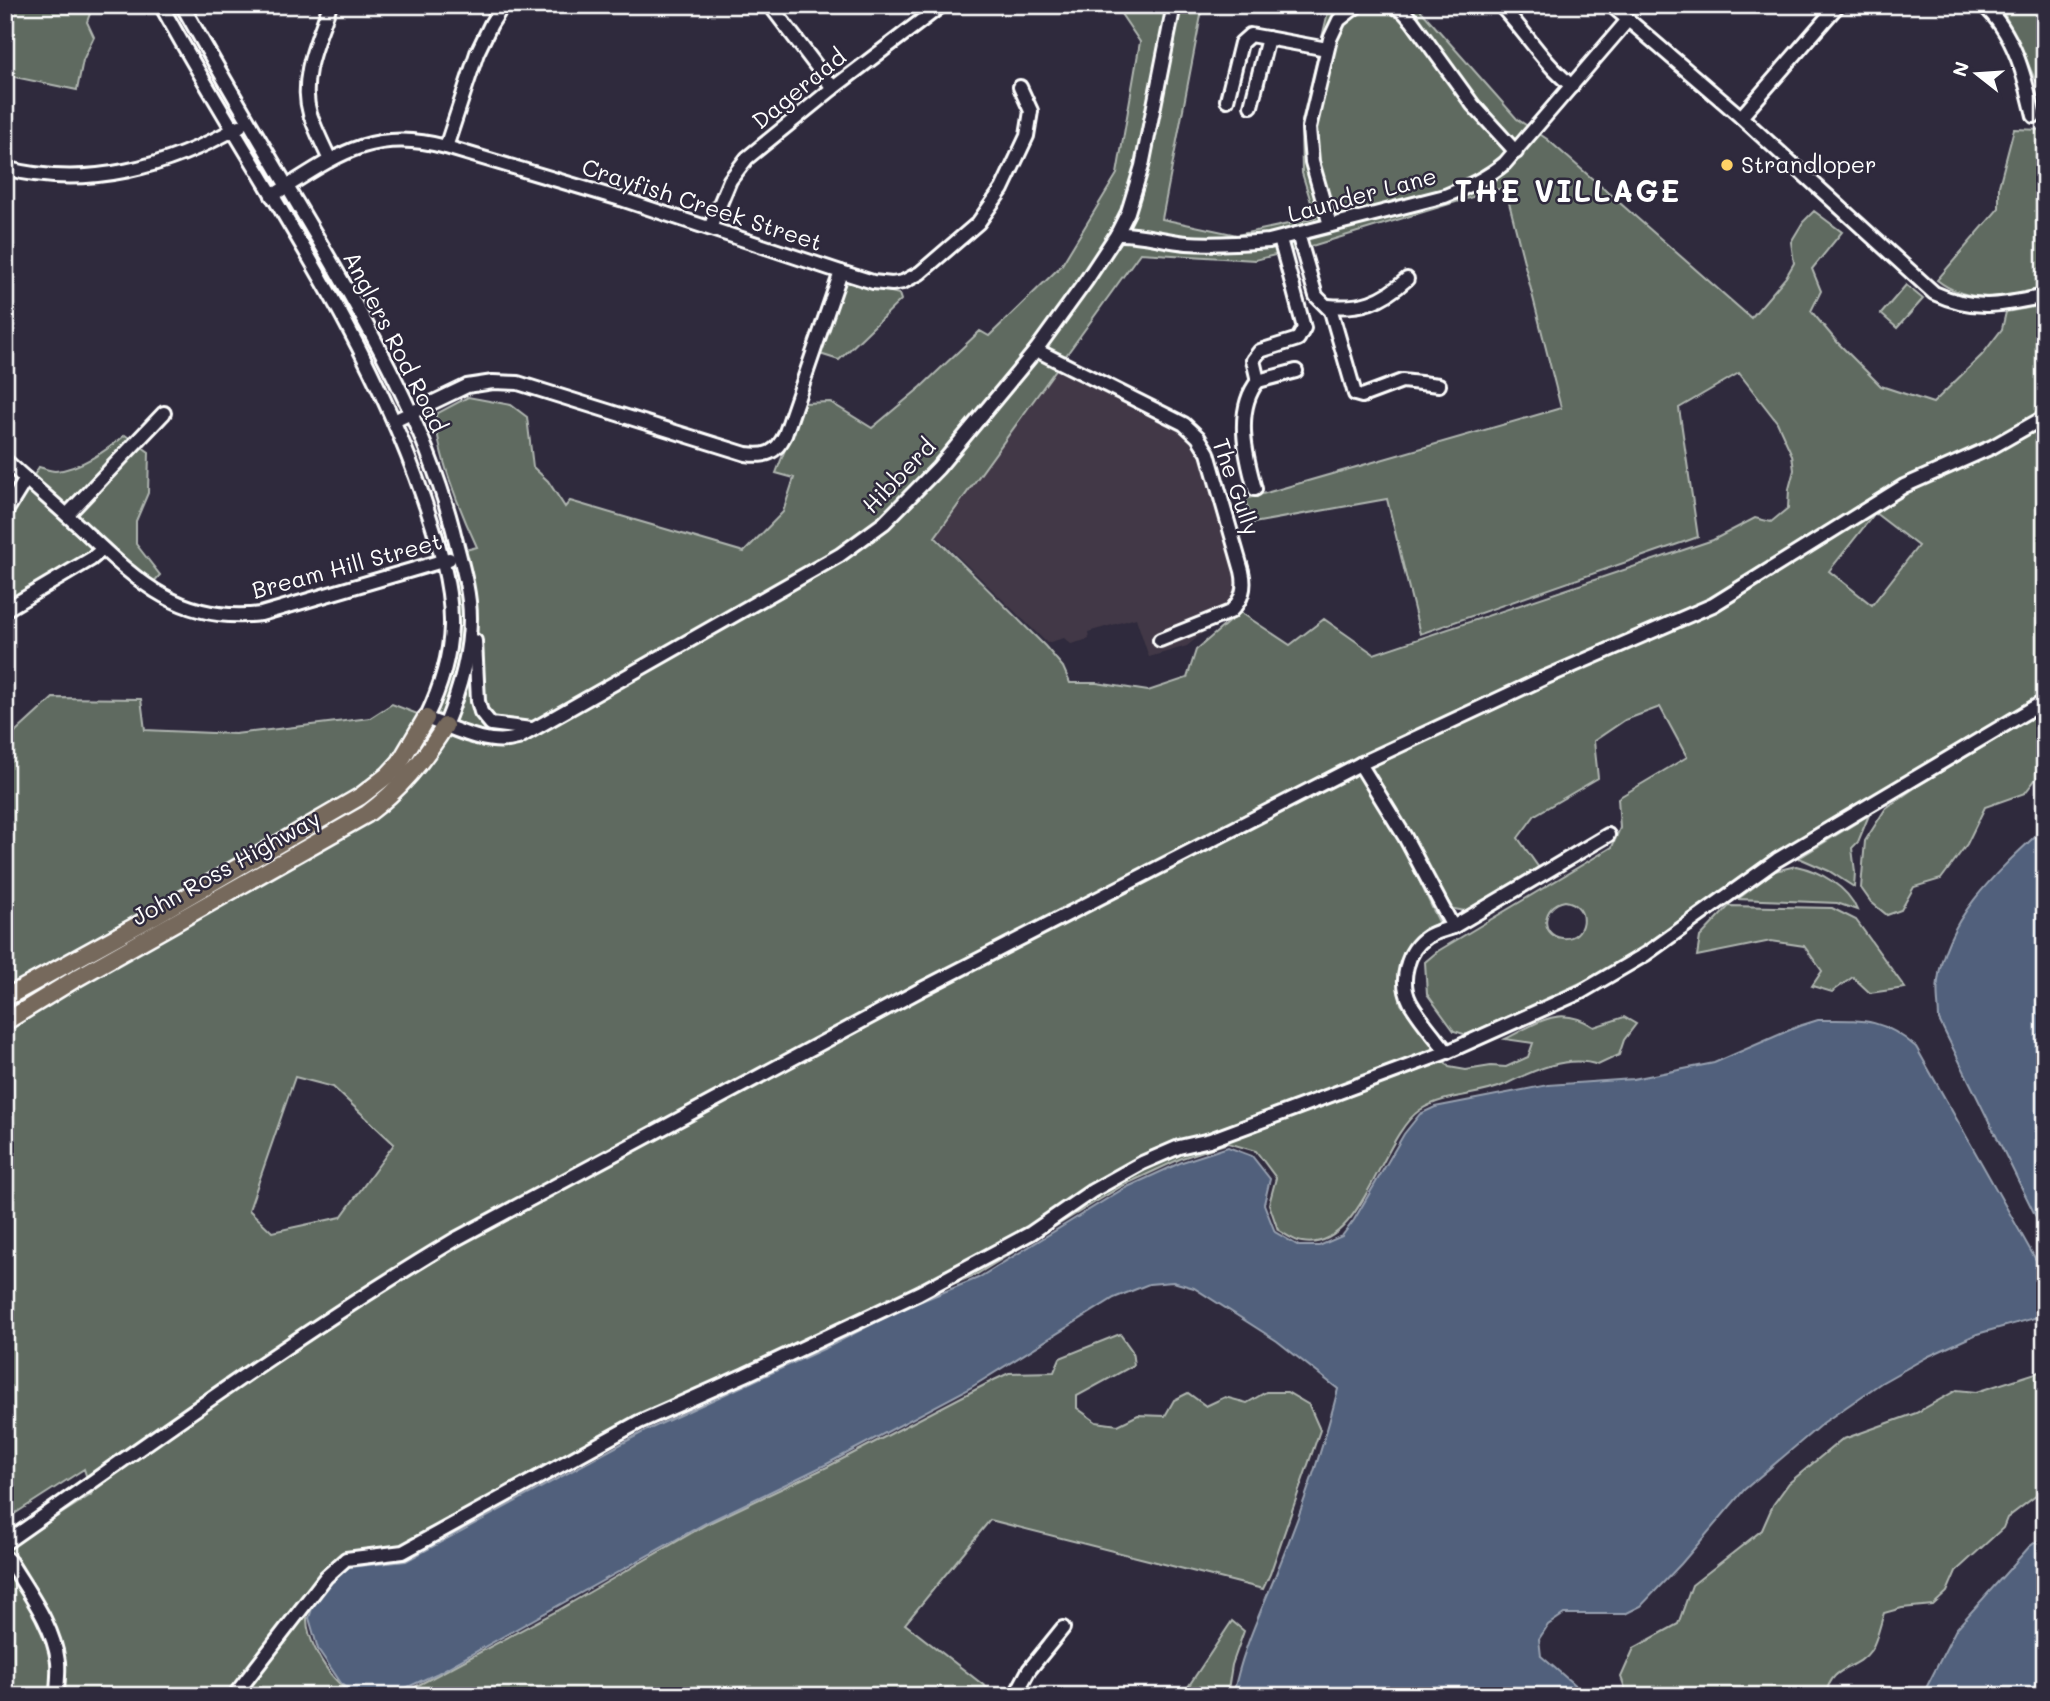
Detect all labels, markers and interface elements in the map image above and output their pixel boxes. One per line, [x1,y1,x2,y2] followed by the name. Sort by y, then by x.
[1941,38,2011,108] north arrow
[745,41,852,135] street label: Dageraad
[1946,58,1974,79] text: N
[1741,149,1877,179] place label: Strandloper
[578,151,826,257] street label: Crayfish Creek Street
[1719,157,1735,173] marker: Strandloper
[1284,160,1439,228] street label: Launder Lane
[1454,170,1682,210] district label: THE VILLAGE
[337,246,455,437] street label: Anglers Rod Road
[855,431,941,519] street label: Hibberd
[1206,434,1267,539] street label: The Gully
[248,525,445,605] street label: Bream Hill Street
[126,803,325,931] street label: John Ross Highway

